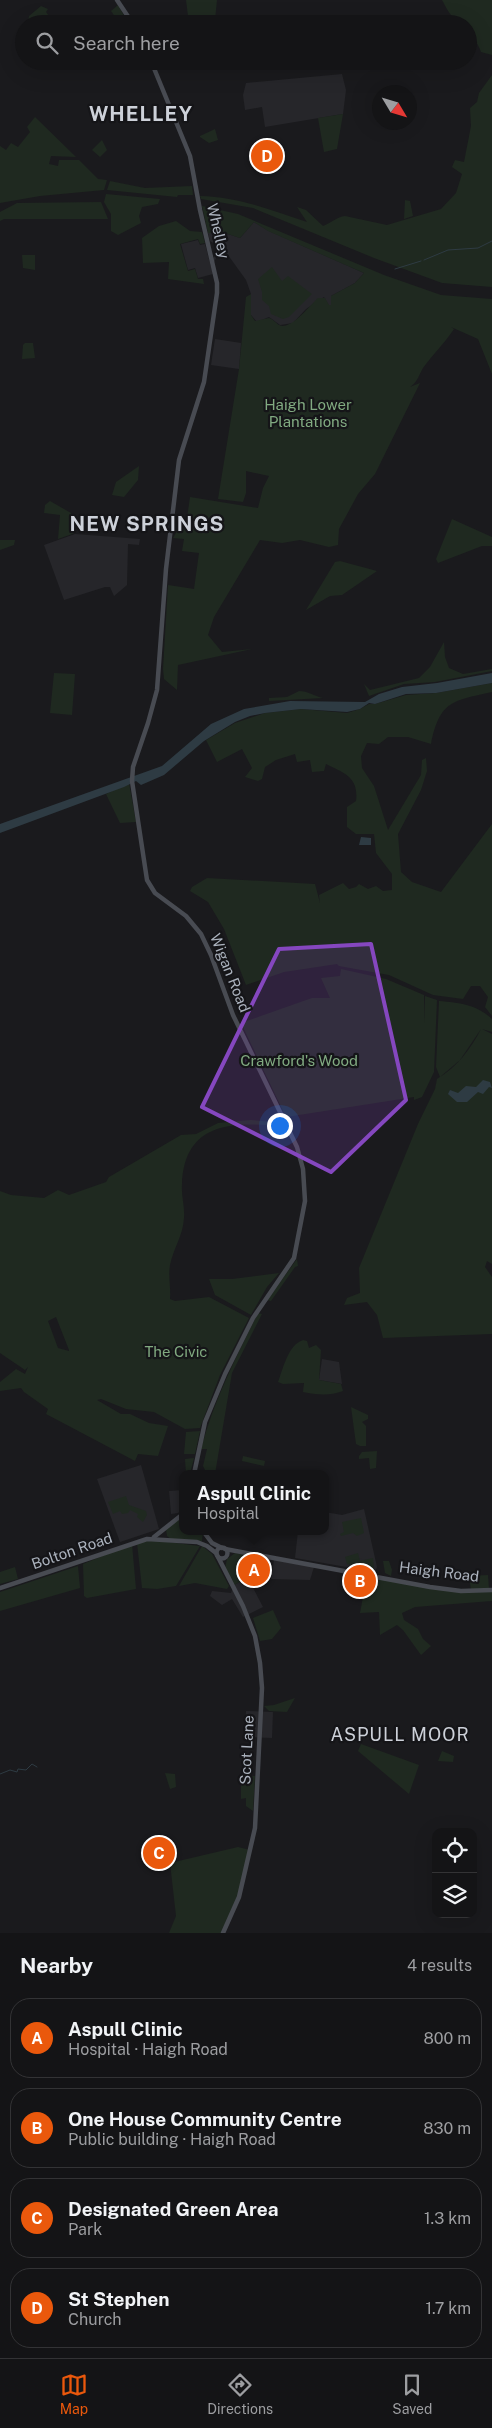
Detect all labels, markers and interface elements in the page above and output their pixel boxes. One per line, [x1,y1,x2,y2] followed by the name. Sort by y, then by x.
[15,15,477,70] search box
[33,29,61,57] icon: search
[73,32,180,54] text: Search here
[372,85,417,130] north arrow
[89,102,193,126] district label: WHELLEY
[251,137,283,175] pin: D
[204,202,233,260] street label: Whelley
[264,396,352,430] park label: Haigh Lower Plantations
[70,512,224,536] district label: NEW SPRINGS
[207,931,254,1015] street label: Wigan Road
[240,1052,358,1069] park label: Crawford's Wood
[267,1113,293,1139] your location
[144,1343,208,1360] park label: The Civic
[179,1470,329,1535] popup
[197,1482,311,1504] text: Aspull Clinic
[197,1504,259,1523] text: Hospital
[29,1529,115,1572] street label: Bolton Road
[238,1551,270,1589] pin: A
[398,1558,480,1585] street label: Haigh Road
[344,1562,376,1600] pin: B
[236,1715,257,1785] street label: Scot Lane
[330,1724,470,1745] district label: ASPULL MOOR
[432,1828,477,1918] map controls
[432,1828,477,1873] button: locate
[143,1834,175,1872] pin: C
[432,1873,477,1918] button: layers
[20,1953,93,1978] text: Nearby
[407,1956,472,1975] text: 4 results
[68,2018,183,2040] text: Aspull Clinic
[31,2029,43,2048] text: A
[424,2029,471,2048] text: 800 m
[68,2040,228,2059] text: Hospital · Haigh Road
[68,2108,342,2130] text: One House Community Centre
[32,2119,42,2138] text: B
[423,2119,471,2138] text: 830 m
[68,2130,276,2149] text: Public building · Haigh Road
[68,2198,279,2220] text: Designated Green Area
[31,2209,43,2228] text: C
[424,2209,471,2228] text: 1.3 km
[68,2220,102,2239] text: Park
[68,2288,170,2310] text: St Stephen
[31,2299,43,2318] text: D
[425,2299,471,2318] text: 1.7 km
[68,2310,122,2329] text: Church
[60,2371,88,2417] tab: Map
[207,2371,273,2417] tab: Directions
[392,2371,432,2417] tab: Saved

